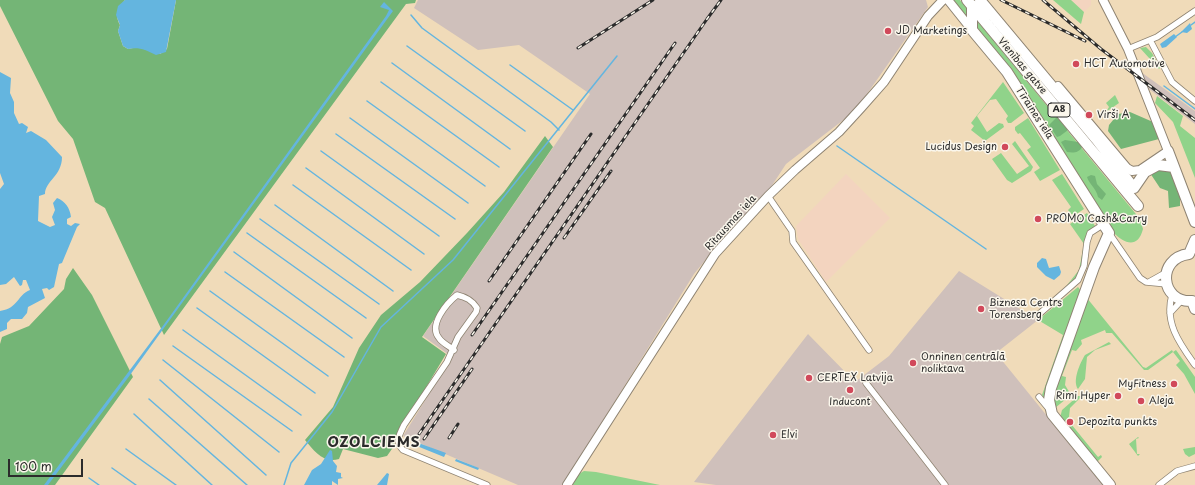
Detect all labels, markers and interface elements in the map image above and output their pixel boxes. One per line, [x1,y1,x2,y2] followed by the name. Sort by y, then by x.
[896,25,967,37] place label: JD Marketings
[883,26,893,36] marker: JD Marketings
[995,35,1049,97] street label: Vienības gatve
[1084,58,1165,70] place label: HCT Automotive
[1071,59,1081,69] marker: HCT Automotive
[1013,85,1055,141] street label: Tīraines iela
[1048,103,1070,117] road number: A8
[1097,109,1129,121] place label: Virši A
[1084,110,1094,120] marker: Virši A
[926,141,997,153] place label: Lucidus Design
[1000,142,1010,152] marker: Lucidus Design
[703,193,759,253] street label: Rītausmas iela
[1046,213,1147,225] place label: PROMO Cash&Carry
[1033,214,1043,224] marker: PROMO Cash&Carry
[989,297,1062,320] place label: Biznesa Centrs Torensberg
[976,304,986,314] marker: Biznesa Centrs Torensberg
[921,351,1005,374] place label: Onninen centrālā noliktava
[908,358,918,368] marker: Onninen centrālā noliktava
[817,372,893,384] place label: CERTEX Latvija
[804,373,814,383] marker: CERTEX Latvija
[1118,378,1166,390] place label: MyFitness
[1169,379,1179,389] marker: MyFitness
[845,385,855,395] marker: Inducont
[1056,390,1110,402] place label: Rimi Hyper
[1113,391,1123,401] marker: Rimi Hyper
[1149,395,1174,407] place label: Aleja
[829,396,871,408] place label: Inducont
[1136,396,1146,406] marker: Aleja
[1078,416,1157,428] place label: Depozīta punkts
[1065,417,1075,427] marker: Depozīta punkts
[781,429,798,441] place label: Elvi
[768,430,778,440] marker: Elvi
[328,435,420,451] district label: OZOLCIEMS
[10,451,85,477] scale bar
[15,457,52,475] text: 100 m

